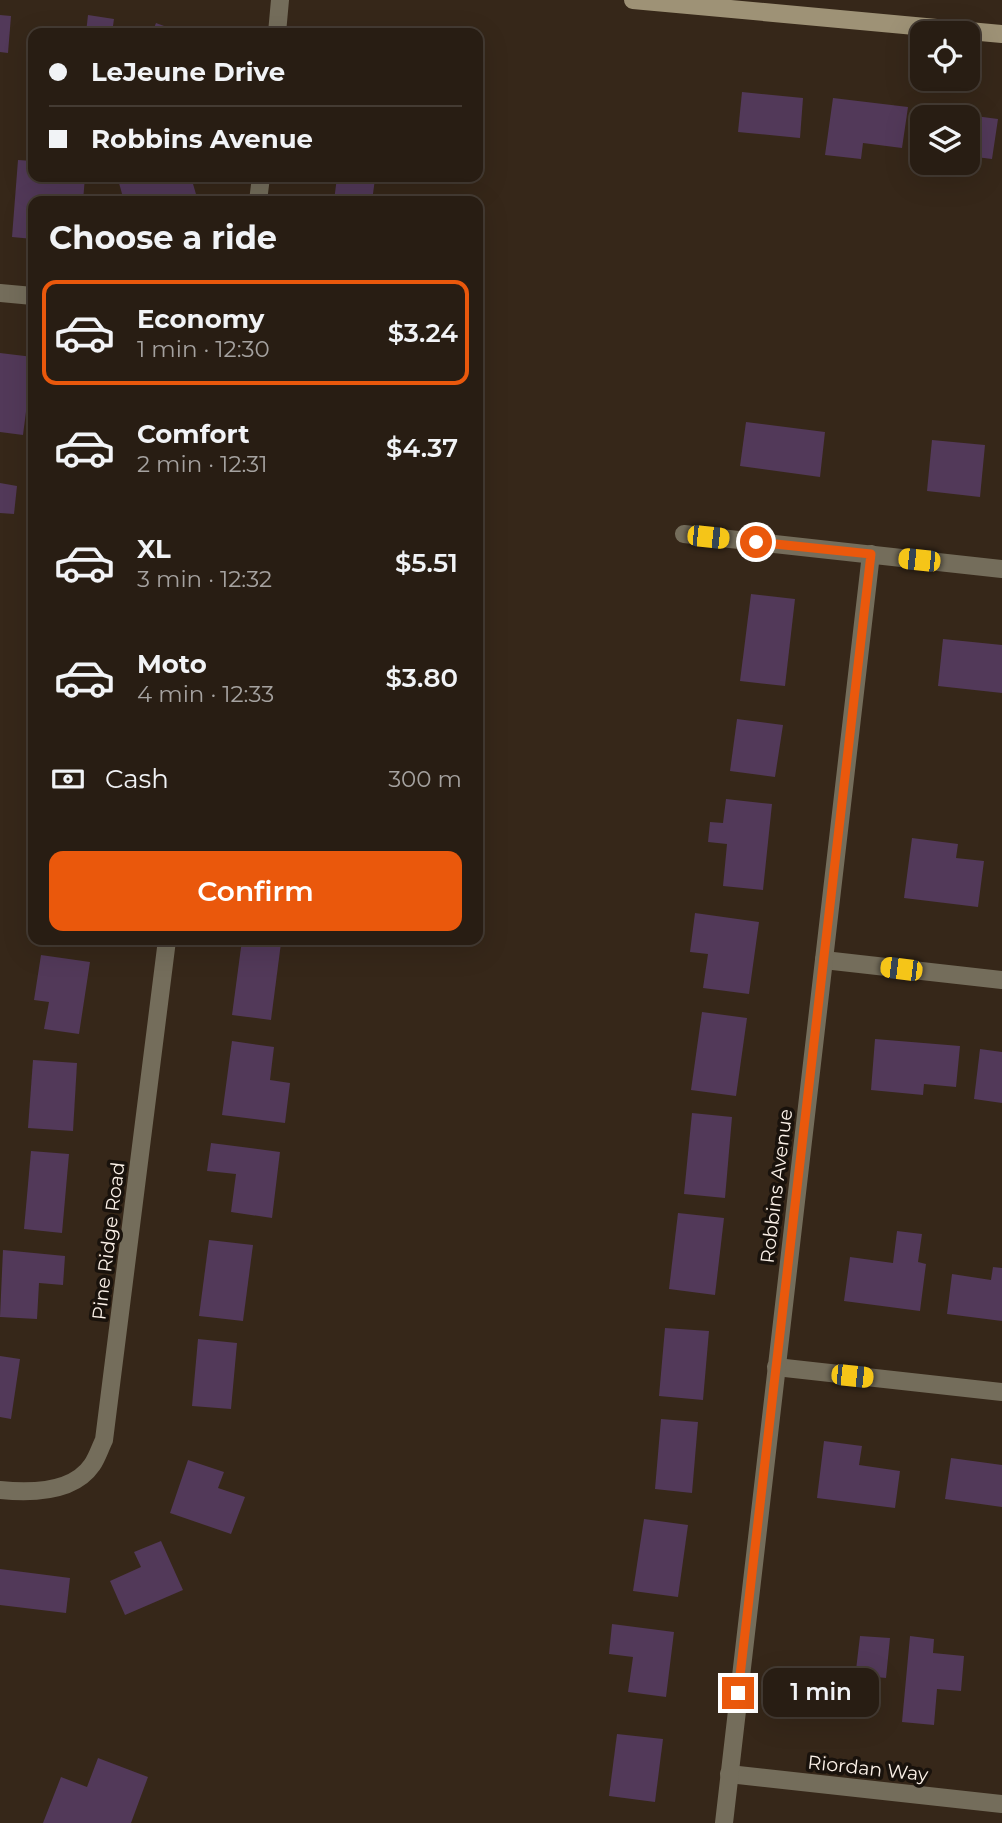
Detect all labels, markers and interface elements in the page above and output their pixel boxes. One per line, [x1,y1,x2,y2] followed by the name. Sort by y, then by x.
[910,21,980,175] map controls
[910,21,980,91] button: locate
[91,56,285,88] text: LeJeune Drive
[910,105,980,175] button: layers
[91,123,313,155] text: Robbins Avenue
[49,218,277,257] text: Choose a ride
[53,301,116,364] icon: car
[137,303,264,335] text: Economy
[388,317,458,349] text: $3.24
[137,335,270,363] text: 1 min · 12:30
[53,416,116,479] icon: car
[137,418,249,450] text: Comfort
[386,432,458,464] text: $4.37
[137,450,268,478] text: 2 min · 12:31
[687,524,730,550] car
[740,526,772,558] route start
[53,531,116,594] icon: car
[137,533,171,565] text: XL
[395,547,458,579] text: $5.51
[898,547,941,573] car
[137,565,272,593] text: 3 min · 12:32
[53,646,116,709] icon: car
[137,648,207,680] text: Moto
[386,662,458,694] text: $3.80
[137,680,274,708] text: 4 min · 12:33
[49,760,87,798] icon: cash
[105,763,169,795] text: Cash
[388,765,462,793] text: 300 m
[49,851,462,931] button: Confirm
[879,956,924,982] car
[756,1108,797,1265] street label: Robbins Avenue
[87,1161,130,1321] street label: Pine Ridge Road
[831,1363,874,1389] car
[762,1668,878,1718] callout: 1 min
[722,1677,754,1709] route end
[790,1678,852,1706] text: 1 min
[806,1751,930,1786] street label: Riordan Way

